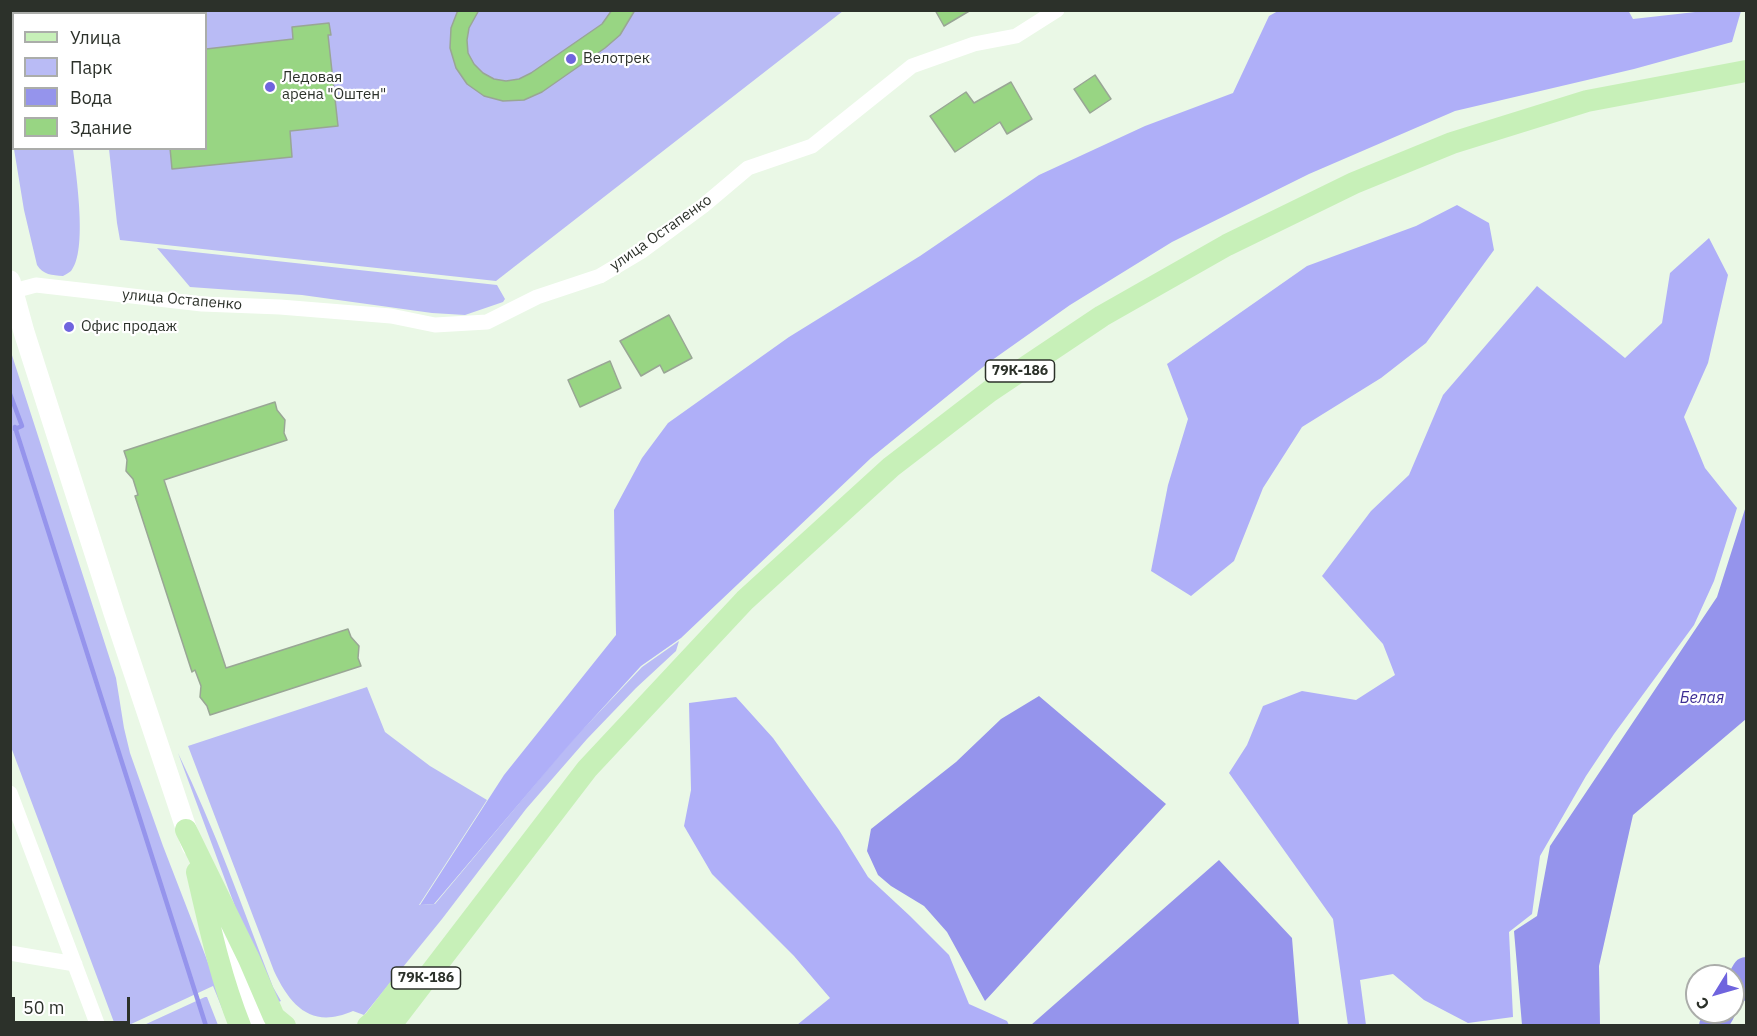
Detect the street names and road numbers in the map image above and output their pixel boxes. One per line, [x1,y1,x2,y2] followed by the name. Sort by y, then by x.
[607,191,715,275] street label: улица Остапенко
[121,286,243,314] street label: улица Остапенко
[986,360,1054,382] road number: 79К-186
[392,967,460,989] road number: 79К-186

